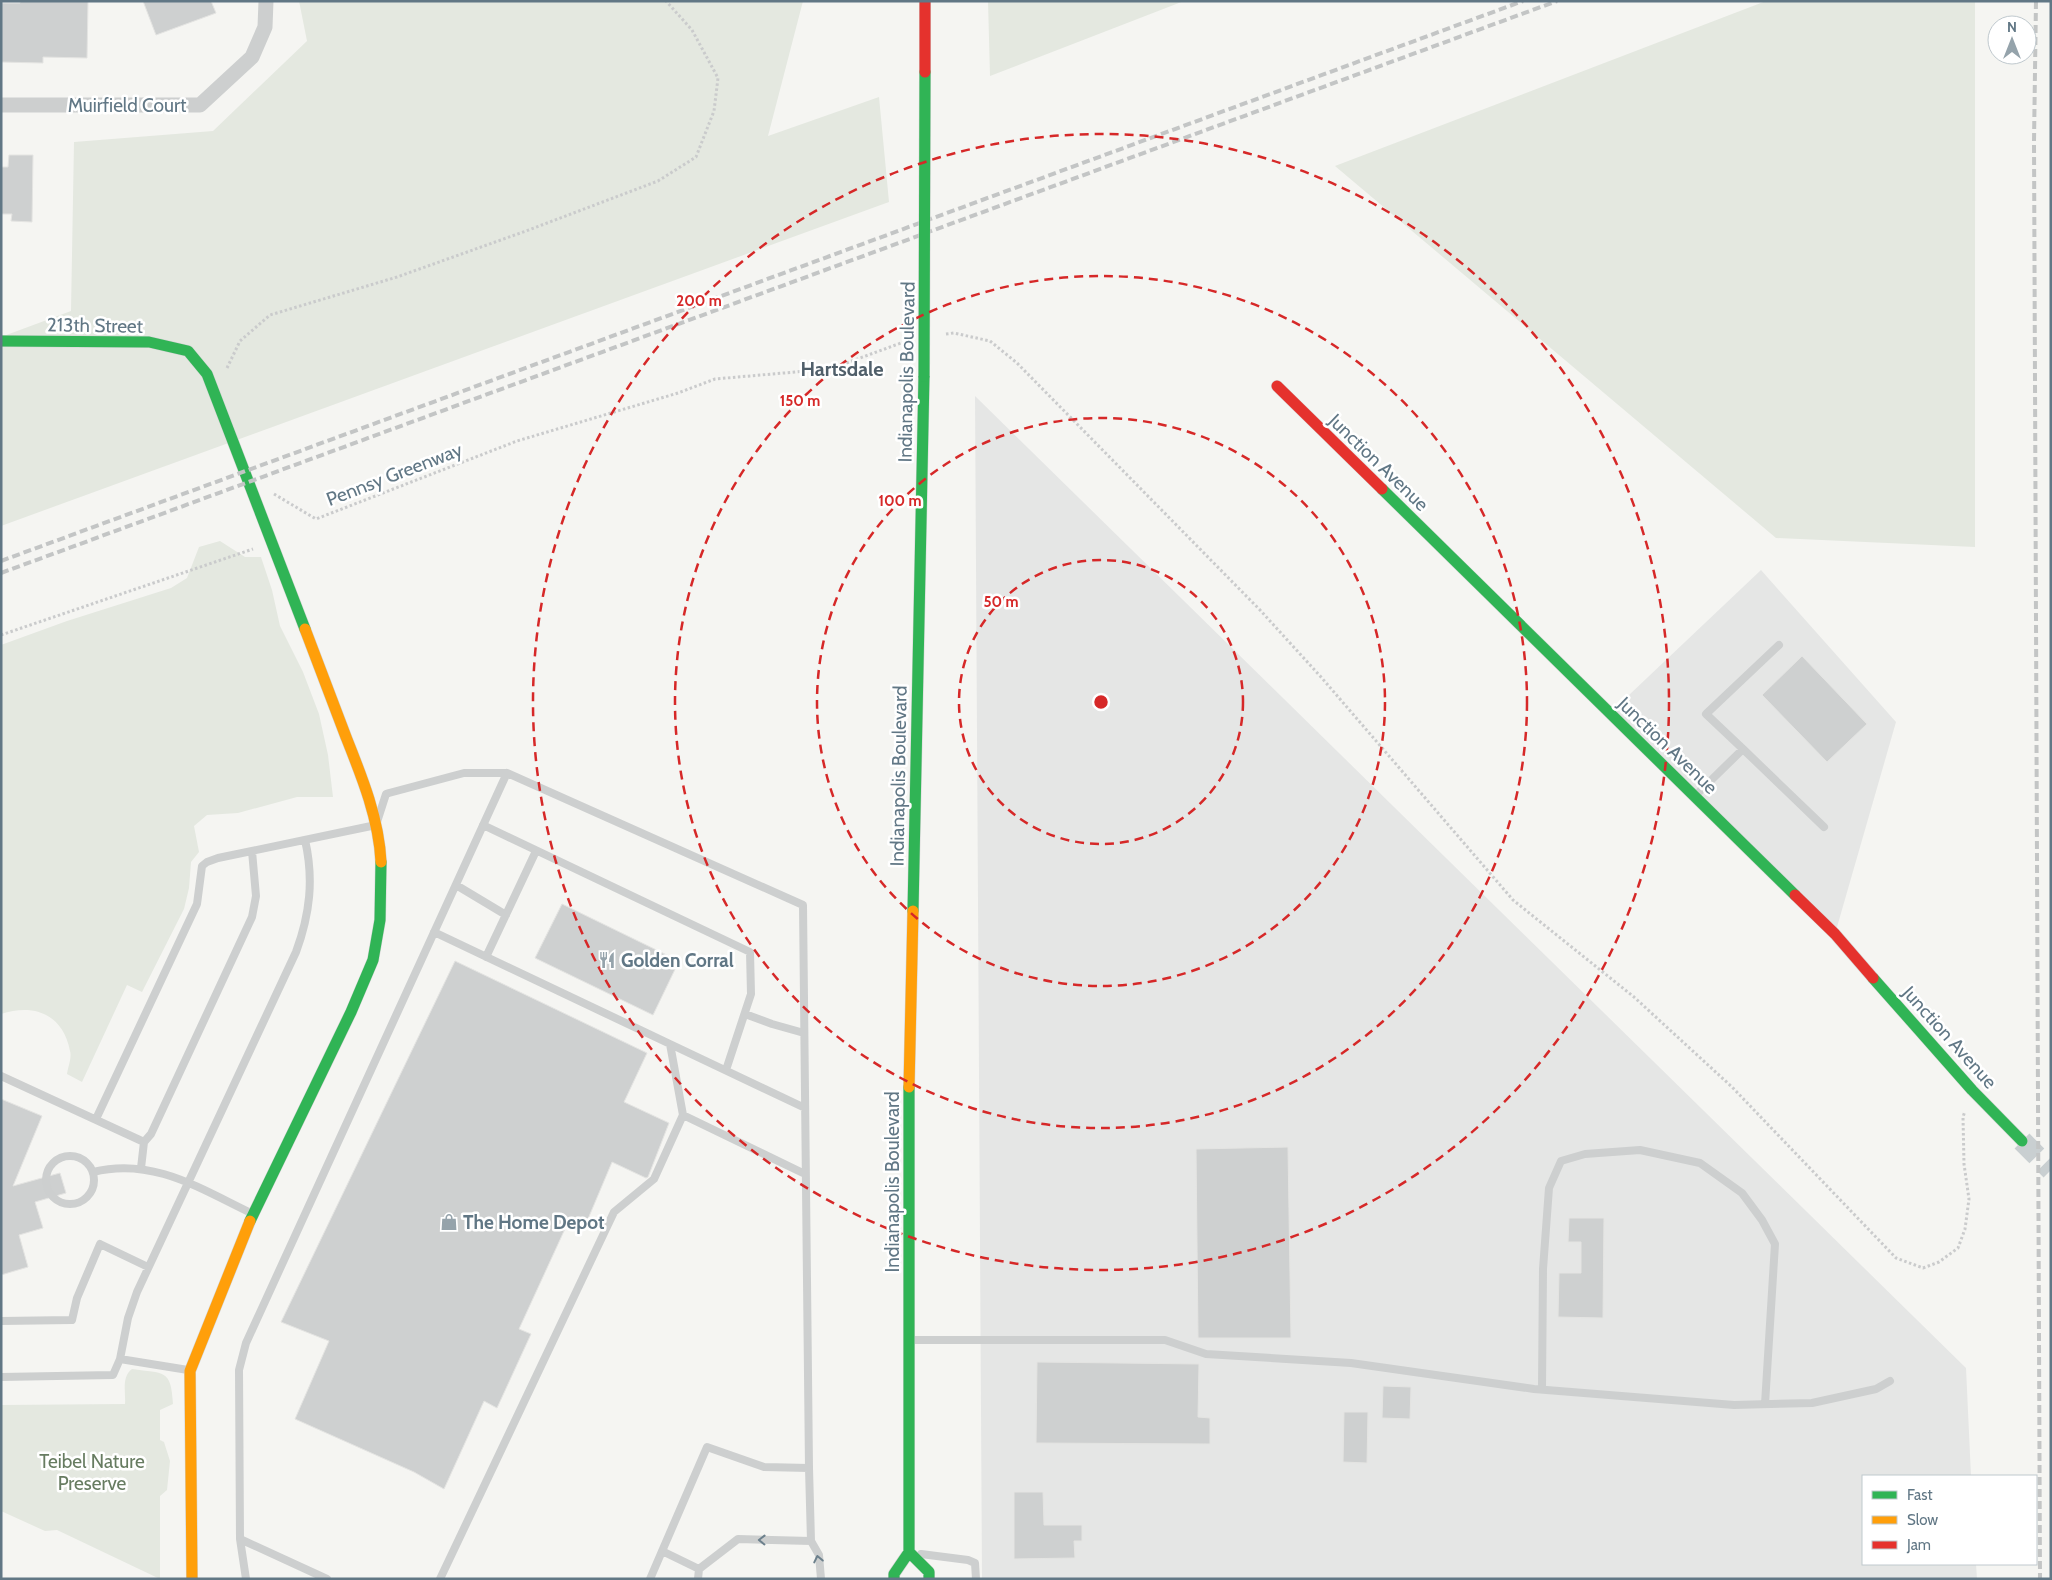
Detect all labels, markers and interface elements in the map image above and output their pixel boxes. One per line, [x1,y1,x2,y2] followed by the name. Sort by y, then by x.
[1987,15,2037,65] north arrow
[2007,18,2017,36] text: N
[68,94,187,117] street label: Muirfield Court
[893,281,920,463] street label: Indianapolis Boulevard
[676,292,722,310] text: 200 m
[47,313,144,338] street label: 213th Street
[800,357,884,381] district label: Hartsdale
[780,392,820,410] text: 150 m
[1323,408,1434,516] street label: Junction Avenue
[323,438,466,511] street label: Pennsy Greenway
[878,492,922,510] text: 100 m
[983,593,1019,611] text: 50 m
[885,685,912,867] street label: Indianapolis Boulevard
[1612,691,1723,799] street label: Junction Avenue
[1092,693,1110,711] centre of rings
[621,949,734,972] place label: Golden Corral
[597,950,617,970] restaurant icon: Golden Corral
[1897,981,2002,1093] street label: Junction Avenue
[881,1092,904,1272] street label: Indianapolis Boulevard
[463,1211,605,1234] place label: The Home Depot
[439,1212,459,1232] shop icon: The Home Depot
[39,1450,145,1495] park label: Teibel Nature Preserve
[1862,1475,2037,1565] legend
[1907,1486,1932,1504] text: Fast
[1907,1511,1938,1529] text: Slow
[758,1534,766,1545] one-way arrow
[1906,1536,1931,1554] text: Jam
[814,1554,824,1563] one-way arrow

